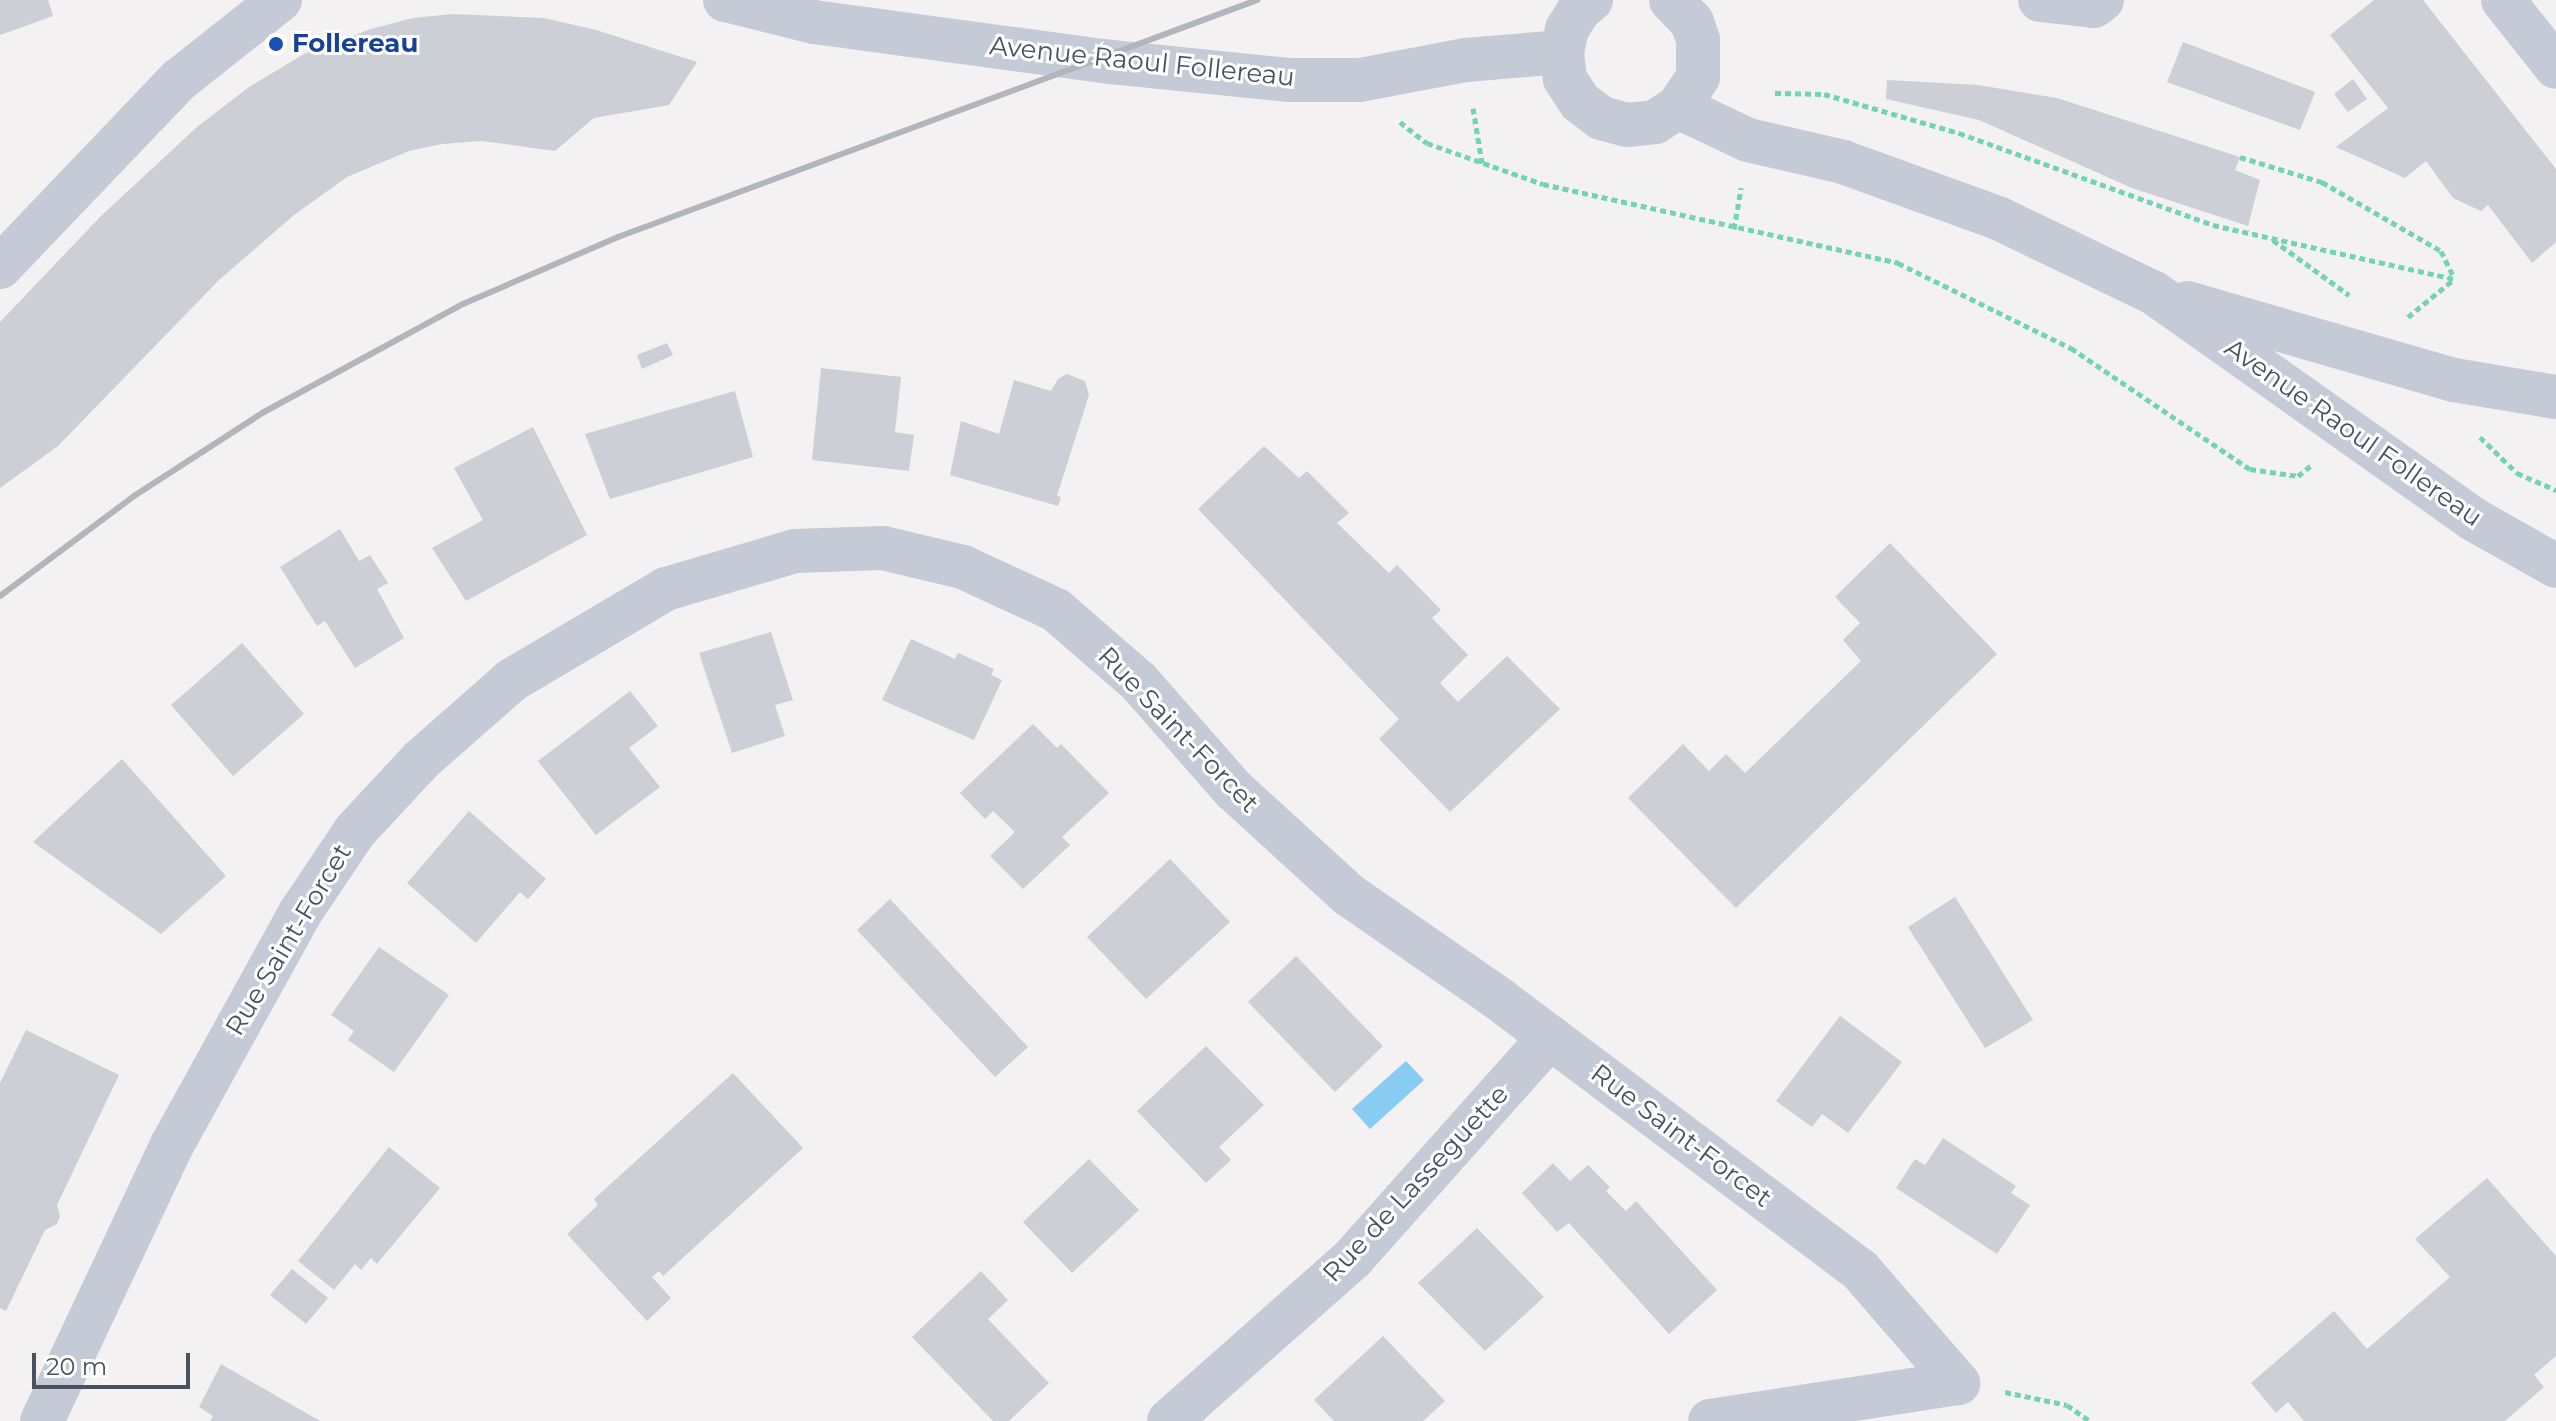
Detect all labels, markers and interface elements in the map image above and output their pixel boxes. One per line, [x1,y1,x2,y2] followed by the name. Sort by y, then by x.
[292,28,418,60] place label: Follereau
[988,30,1296,94] street label: Avenue Raoul Follereau
[267,35,285,53] marker: Follereau
[2218,332,2488,534] street label: Avenue Raoul Follereau
[1091,641,1265,819] street label: Rue Saint-Forcet
[219,839,359,1041] street label: Rue Saint-Forcet
[1585,1058,1777,1214] street label: Rue Saint-Forcet
[1317,1079,1515,1289] street label: Rue de Lasseguette
[36,1337,194,1387] scale bar
[46,1352,107,1381] text: 20 m

